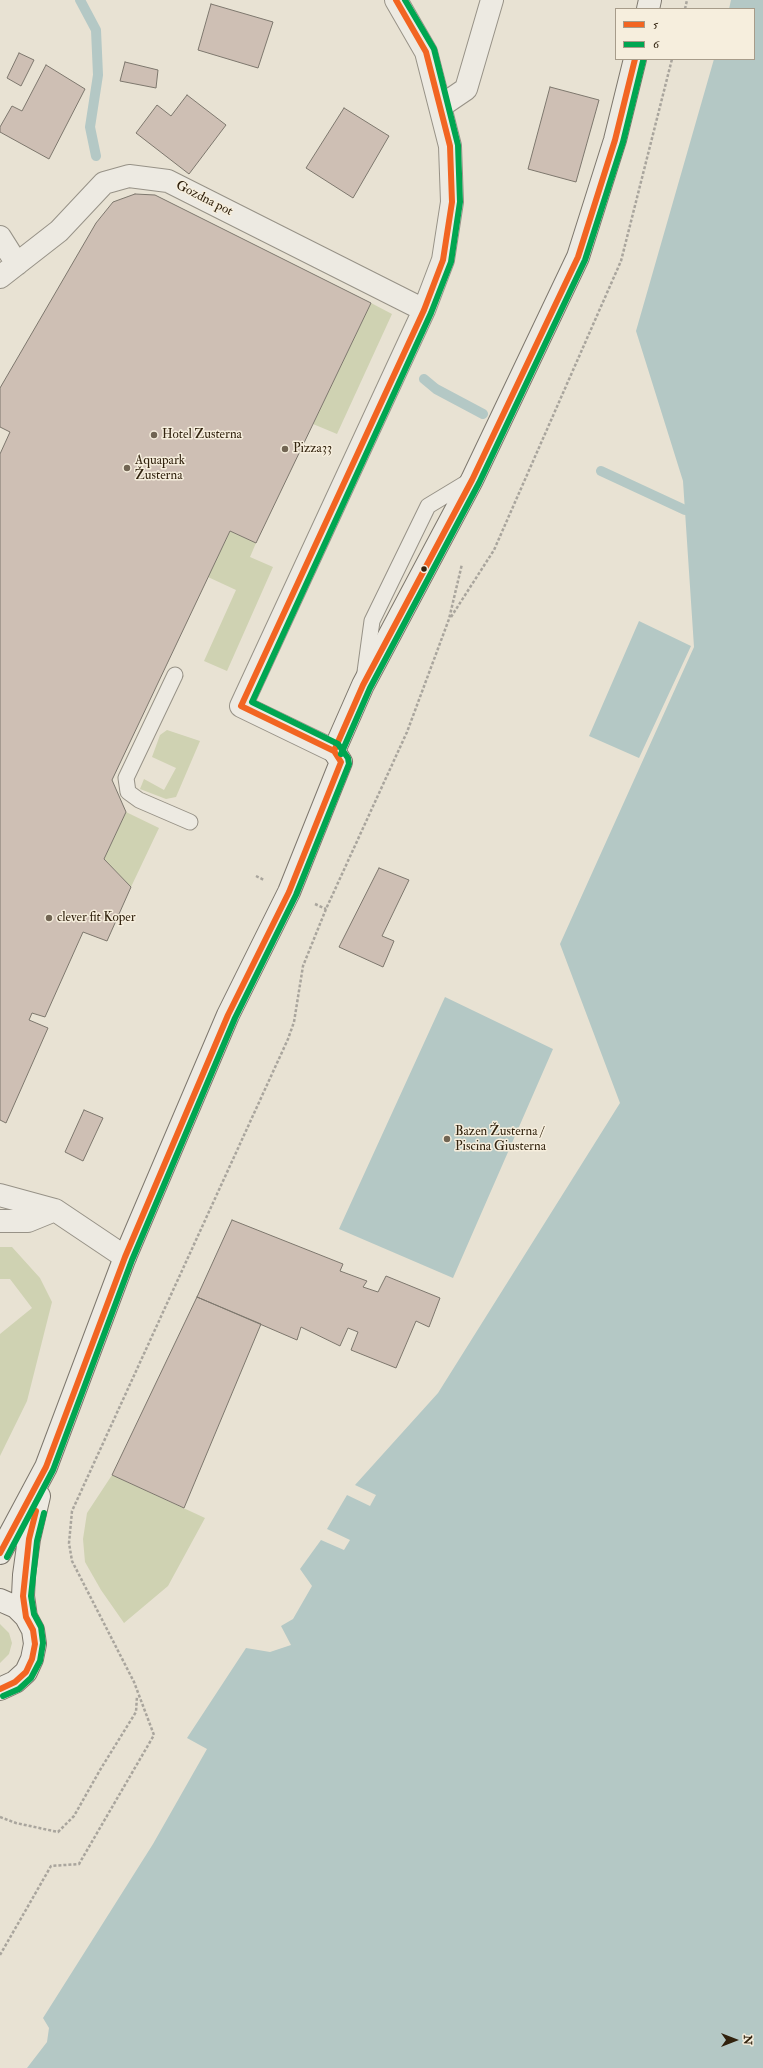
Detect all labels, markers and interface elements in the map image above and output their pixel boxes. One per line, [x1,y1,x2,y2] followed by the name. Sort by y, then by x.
[615,8,755,60] legend
[653,17,658,32] text: 5
[653,37,659,52] text: 6
[173,178,235,220] street label: Gozdna pot
[162,427,242,443] place label: Hotel Zusterna
[149,430,159,440] marker: Hotel Zusterna
[293,441,332,457] place label: Pizza33
[280,444,290,454] marker: Pizza33
[135,453,185,484] place label: Aquapark Žusterna
[122,463,132,473] marker: Aquapark Žusterna
[419,564,429,574] unlabelled marker
[57,910,136,926] place label: clever fit Koper
[44,913,54,923] marker: clever fit Koper
[455,1124,546,1155] place label: Bazen Žusterna / Piscina Giusterna
[442,1134,452,1144] marker: Bazen Žusterna / Piscina Giusterna
[715,2020,755,2060] north arrow
[741,2035,754,2045] text: N

